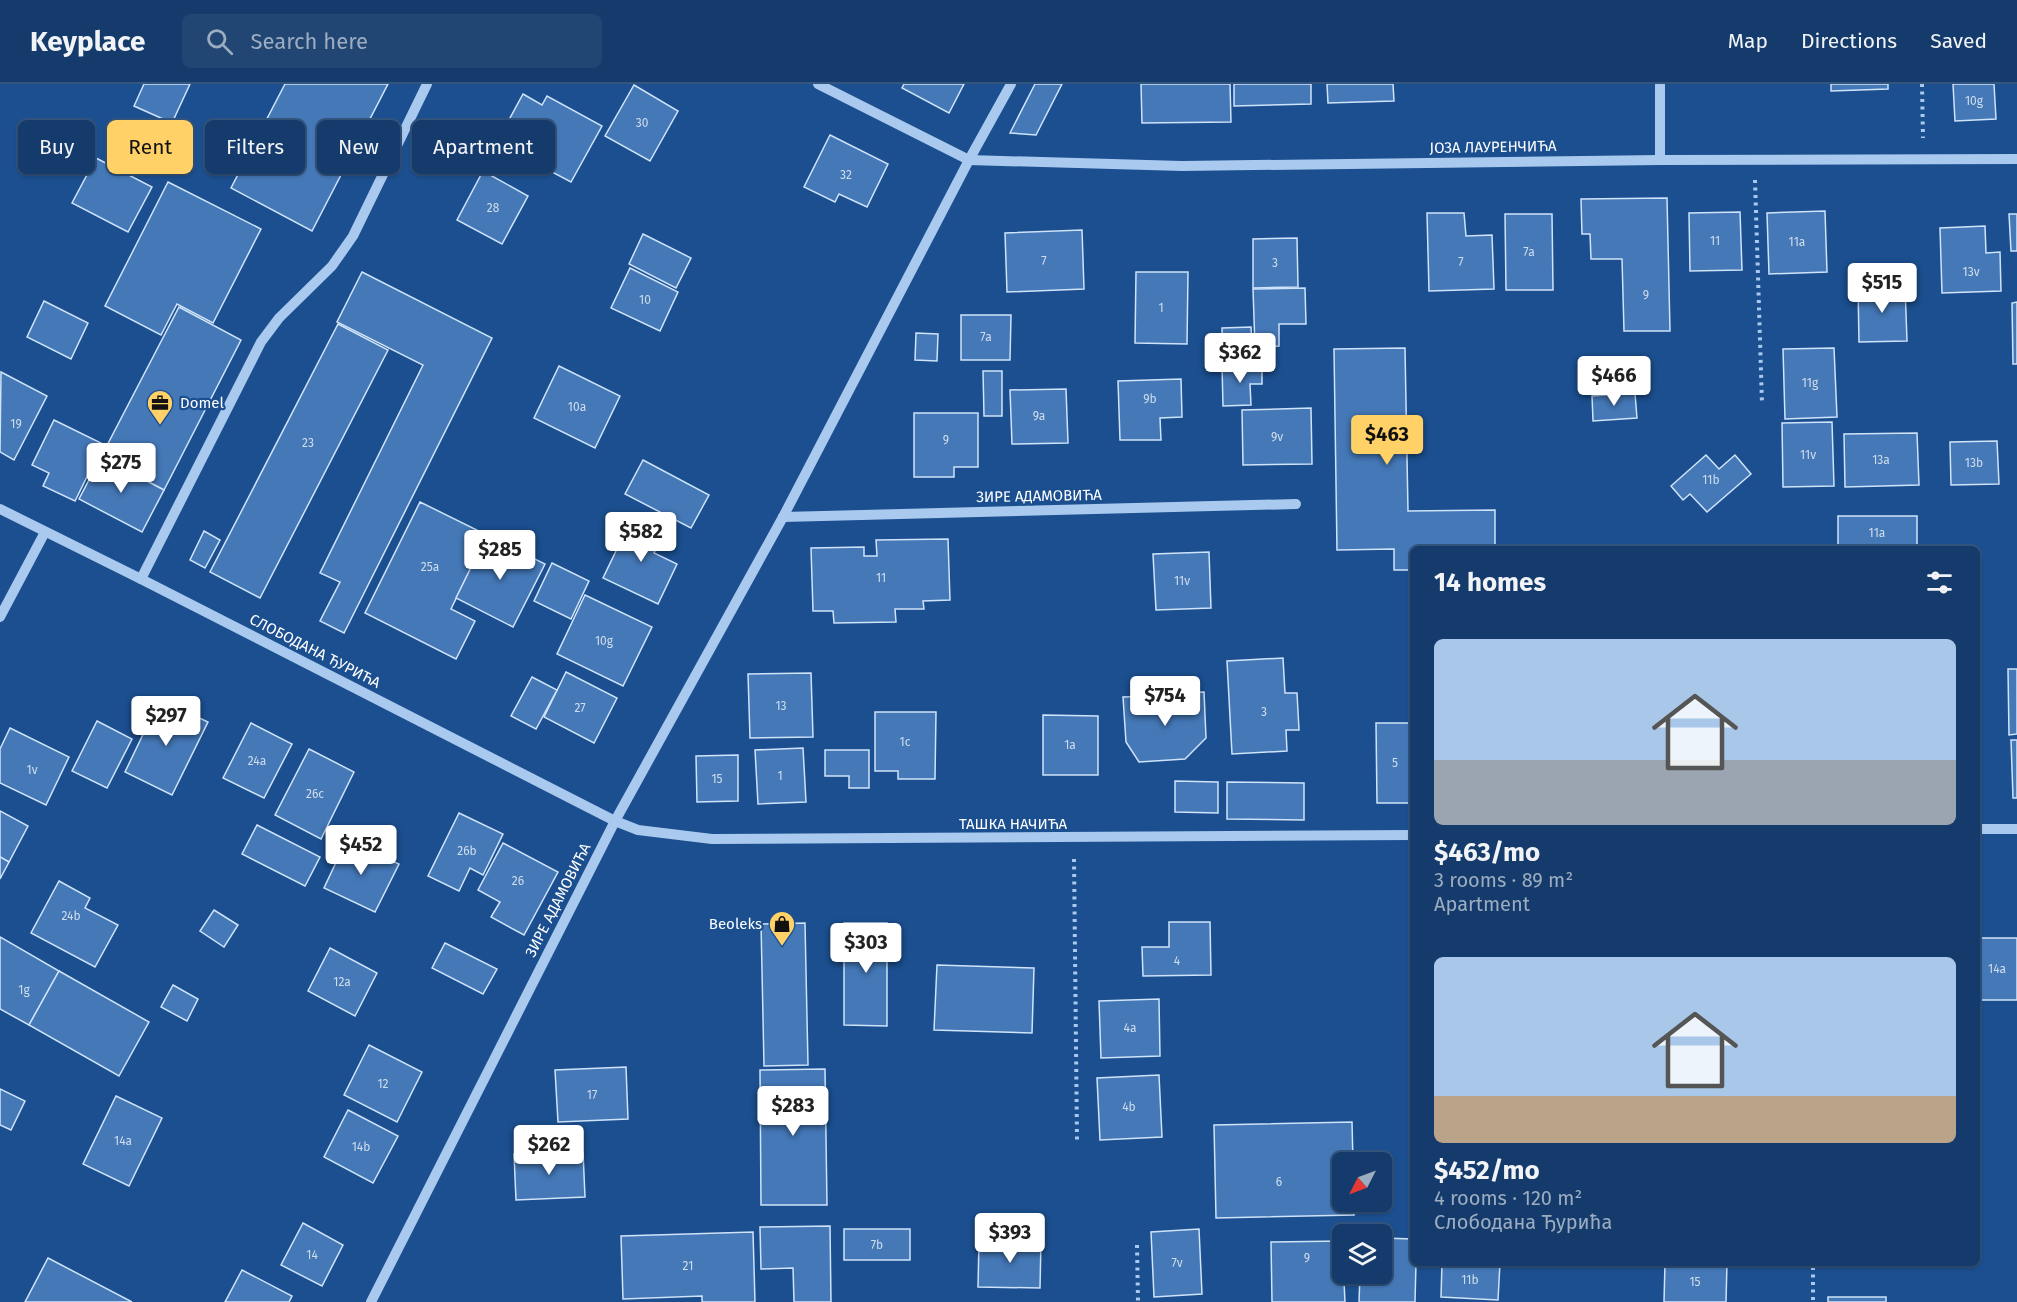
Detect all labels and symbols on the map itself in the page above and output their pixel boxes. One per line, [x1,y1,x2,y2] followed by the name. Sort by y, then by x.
[1965,94,1984,108] house number: 10g
[636,116,649,130] house number: 30
[1429,137,1557,157] street label: ЈОЗА ЛАУРЕНЧИЋА
[840,168,852,182] house number: 32
[487,201,500,215] house number: 28
[1710,234,1720,248] house number: 11
[1789,235,1805,249] house number: 11a
[1523,245,1535,259] house number: 7a
[1041,254,1047,268] house number: 7
[1458,255,1464,269] house number: 7
[1272,256,1278,270] house number: 3
[1846,263,1918,314] pin: $515
[1962,265,1980,279] house number: 13v
[1643,288,1649,302] house number: 9
[639,293,651,307] house number: 10
[1158,301,1164,315] house number: 1
[980,330,992,344] house number: 7a
[1204,333,1276,384] pin: $362
[1578,356,1650,407] pin: $466
[1802,376,1819,390] house number: 11g
[145,388,175,426] office icon: Domel
[1143,392,1157,406] house number: 9b
[180,394,224,412] place label: Domel
[568,400,586,414] house number: 10a
[1033,409,1045,423] house number: 9a
[1351,415,1423,466] pin: $463
[10,417,22,431] house number: 19
[1271,430,1283,444] house number: 9v
[943,433,949,447] house number: 9
[302,436,314,450] house number: 23
[85,443,157,494] pin: $275
[1800,448,1816,462] house number: 11v
[1872,453,1890,467] house number: 13a
[1965,456,1983,470] house number: 13b
[1702,473,1720,487] house number: 11b
[976,486,1102,506] street label: ЗИРЕ АДАМОВИЋА
[605,512,677,563] pin: $582
[1869,526,1885,540] house number: 11a
[464,530,536,581] pin: $285
[421,560,439,574] house number: 25a
[876,571,886,585] house number: 11
[1174,574,1190,588] house number: 11v
[246,610,384,692] street label: СЛОБОДАНА ЂУРИЋА
[595,634,614,648] house number: 10g
[1129,676,1201,727] pin: $754
[130,696,202,747] pin: $297
[775,699,787,713] house number: 13
[574,701,586,715] house number: 27
[1261,705,1267,719] house number: 3
[900,735,911,749] house number: 1c
[1064,738,1076,752] house number: 1a
[248,754,266,768] house number: 24a
[1392,756,1398,770] house number: 5
[26,763,38,777] house number: 1v
[777,769,783,783] house number: 1
[711,772,723,786] house number: 15
[306,787,324,801] house number: 26c
[959,815,1067,833] street label: ТАШКА НАЧИЋА
[325,825,397,876] pin: $452
[521,840,595,960] street label: ЗИРЕ АДАМОВИЋА
[457,844,477,858] house number: 26b
[512,874,524,888] house number: 26
[61,909,81,923] house number: 24b
[767,909,797,947] shop icon: Beoleks
[709,915,762,933] place label: Beoleks
[830,923,902,974] pin: $303
[1174,954,1181,968] house number: 4
[1988,962,2006,976] house number: 14a
[333,975,351,989] house number: 12a
[18,983,30,997] house number: 1g
[1124,1021,1136,1035] house number: 4a
[377,1077,389,1091] house number: 12
[757,1086,829,1137] pin: $283
[587,1088,597,1102] house number: 17
[1122,1100,1136,1114] house number: 4b
[513,1125,585,1176] pin: $262
[114,1134,132,1148] house number: 14a
[352,1140,370,1154] house number: 14b
[1332,1152,1392,1212] north arrow
[1276,1175,1282,1189] house number: 6
[974,1213,1046,1264] pin: $393
[871,1238,883,1252] house number: 7b
[306,1248,318,1262] house number: 14
[1304,1251,1310,1265] house number: 9
[1171,1256,1183,1270] house number: 7v
[683,1259,693,1273] house number: 21
[1461,1273,1479,1287] house number: 11b
[1689,1275,1701,1289] house number: 15

